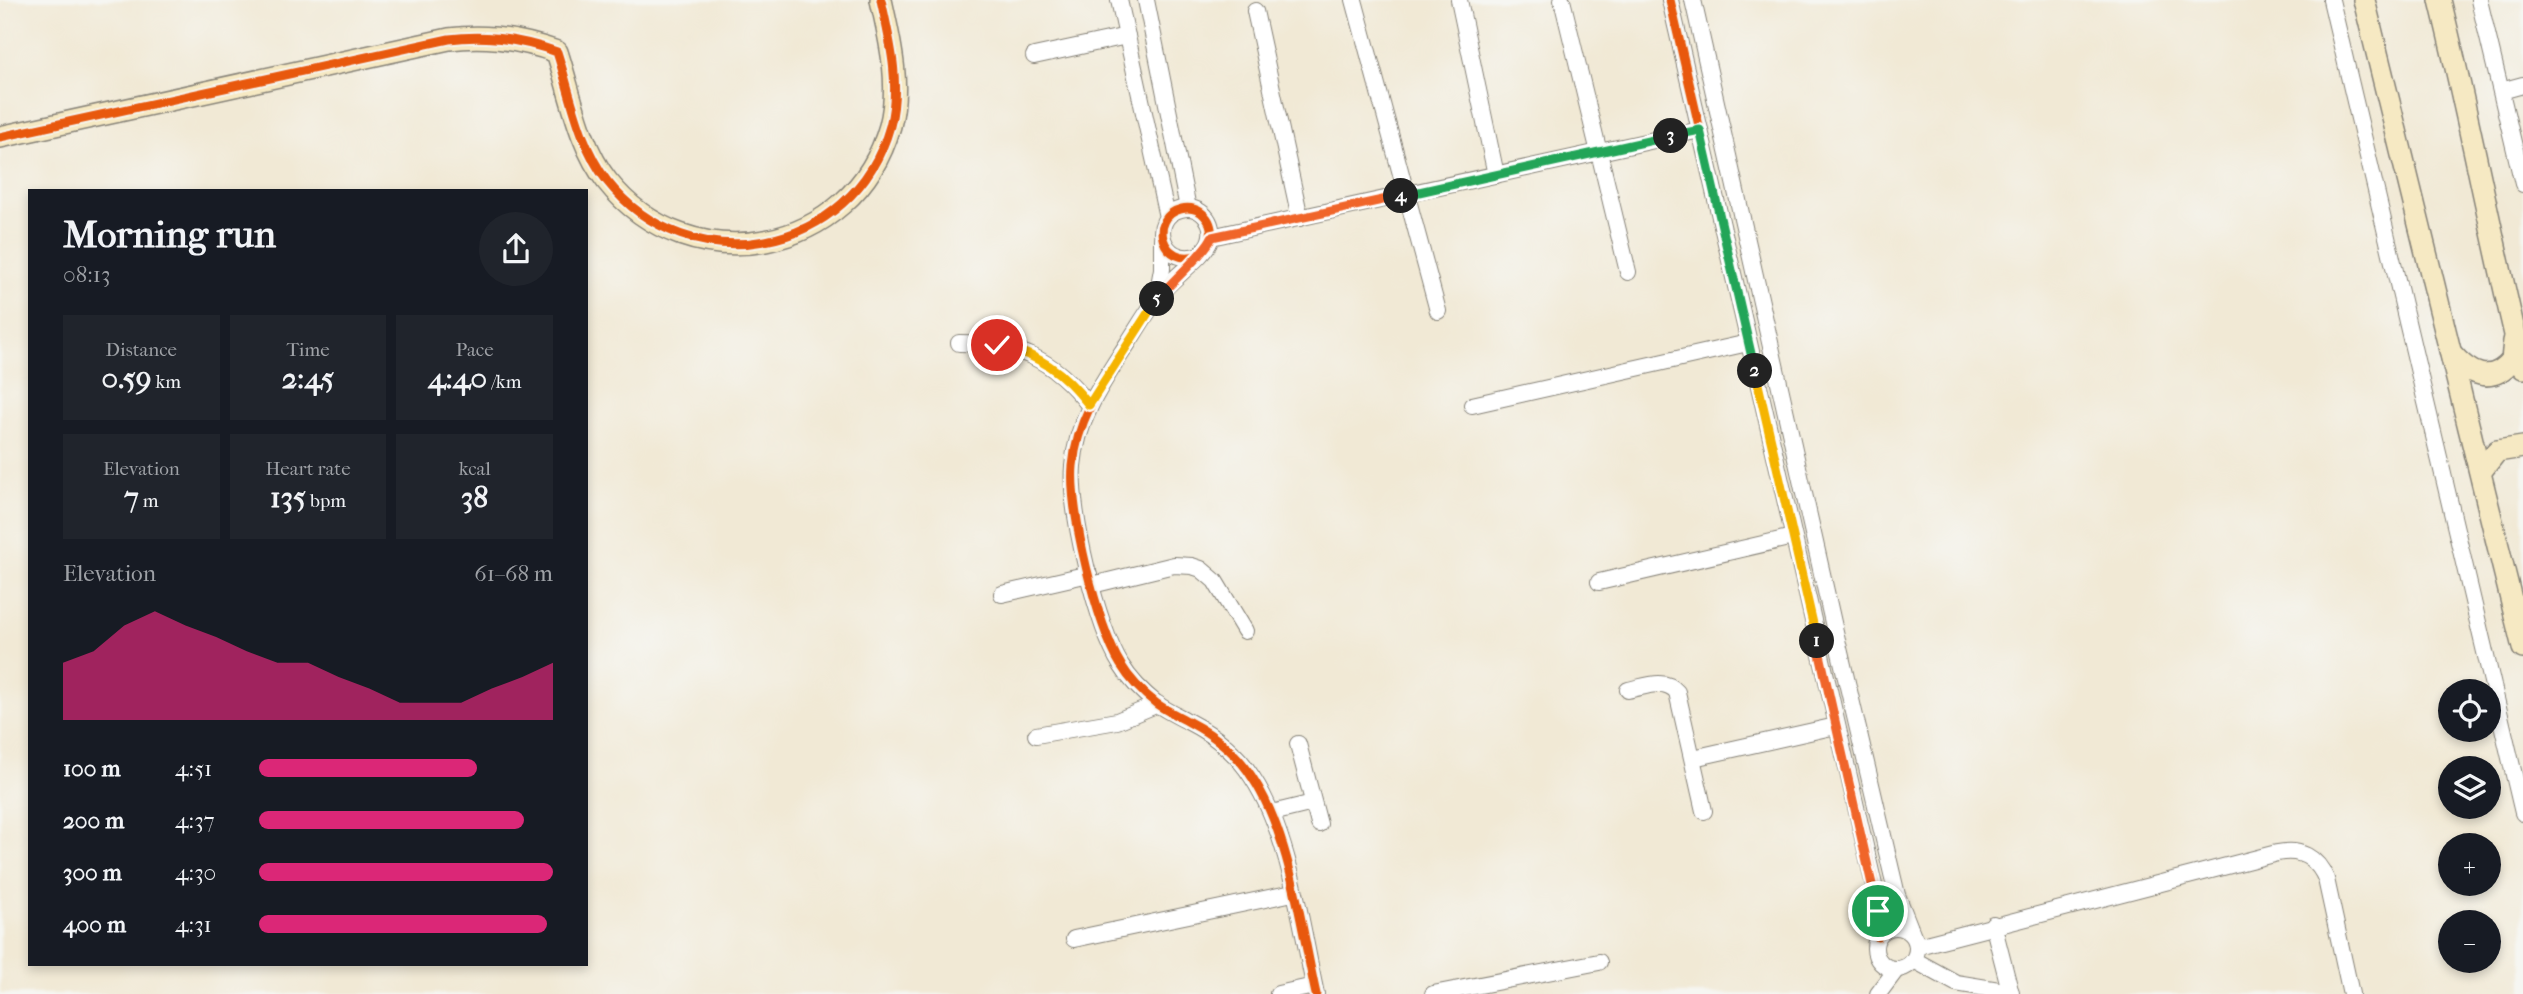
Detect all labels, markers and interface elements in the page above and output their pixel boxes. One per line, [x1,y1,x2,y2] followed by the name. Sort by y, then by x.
[1654,118,1688,154] pin: 3
[1667,124,1674,146] text: 3
[1384,178,1418,214] pin: 4
[1395,184,1406,206] text: 4
[63,212,276,257] text: Morning run
[479,212,553,286] button: share
[63,261,110,288] text: 08:13
[1140,282,1174,316] pin: 5
[1152,287,1161,309] text: 5
[967,315,1027,375] pin
[978,326,1016,364] icon: check
[106,339,177,361] text: Distance
[286,339,330,361] text: Time
[456,339,494,361] text: Pace
[1738,354,1772,388] pin: 2
[1750,359,1759,381] text: 2
[102,361,151,396] text: 0.59
[282,361,334,396] text: 2:45
[428,361,487,396] text: 4:40
[151,371,181,393] text: km
[487,371,521,393] text: /km
[103,458,180,480] text: Elevation
[265,458,351,480] text: Heart rate
[459,458,491,480] text: kcal
[124,480,139,515] text: 7
[270,480,306,515] text: 135
[461,480,488,515] text: 38
[139,490,159,512] text: m
[306,490,346,512] text: bpm
[63,560,156,587] text: Elevation
[474,560,553,587] text: 61–68 m
[1800,624,1834,658] pin: 1
[1813,629,1820,651] text: 1
[2438,679,2501,973] map controls
[2438,679,2501,742] button: locate
[63,755,121,782] text: 100 m
[175,755,212,782] text: 4:51
[2438,756,2501,819] button: layers
[63,807,124,834] text: 200 m
[175,807,215,834] text: 4:37
[2438,833,2501,896] button: +
[63,859,122,886] text: 300 m
[175,859,216,886] text: 4:30
[1848,881,1908,941] pin
[1859,892,1897,930] icon: arrive
[2438,910,2501,973] button: −
[63,911,126,938] text: 400 m
[175,911,212,938] text: 4:31

